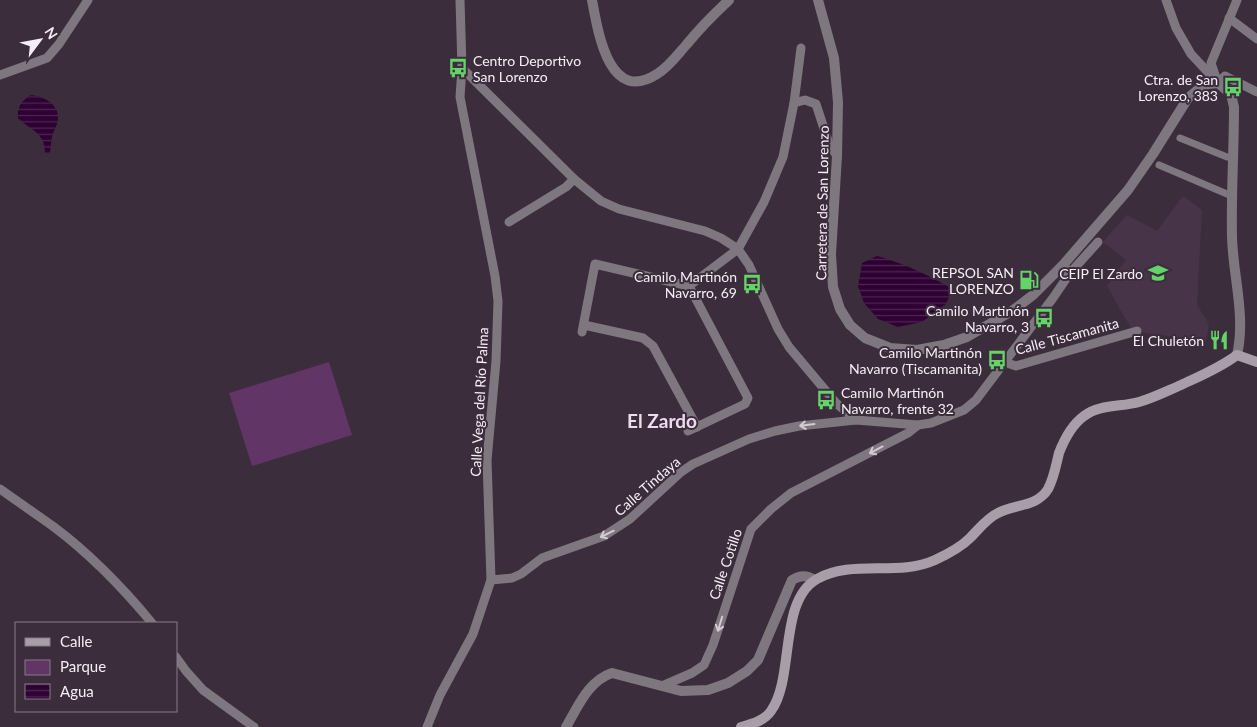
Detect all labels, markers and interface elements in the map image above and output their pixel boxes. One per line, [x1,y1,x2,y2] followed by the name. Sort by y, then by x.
[15,15,65,65] north arrow
[41,24,62,42] text: N
[473,52,581,85] place label: Centro Deportivo San Lorenzo
[447,57,469,79] bus stop icon: Centro Deportivo San Lorenzo
[1138,71,1218,104] place label: Ctra. de San Lorenzo, 383
[1222,76,1244,98] bus stop icon: Ctra. de San Lorenzo, 383
[812,125,832,281] street label: Carretera de San Lorenzo
[1147,262,1169,284] school or university icon: CEIP El Zardo
[932,264,1014,297] place label: REPSOL SAN LORENZO
[1059,265,1143,282] place label: CEIP El Zardo
[634,268,737,301] place label: Camilo Martinón Navarro, 69
[1018,269,1040,291] fuel station icon: REPSOL SAN LORENZO
[741,273,763,295] bus stop icon: Camilo Martinón Navarro, 69
[926,302,1029,335] place label: Camilo Martinón Navarro, 3
[1033,307,1055,329] bus stop icon: Camilo Martinón Navarro, 3
[1013,314,1121,358] street label: Calle Tiscamanita
[467,327,491,477] street label: Calle Vega del Río Palma
[1208,329,1230,351] restaurant icon: El Chuletón
[1133,332,1204,349] place label: El Chuletón
[849,344,982,377] place label: Camilo Martinón Navarro (Tiscamanita)
[986,349,1008,371] bus stop icon: Camilo Martinón Navarro (Tiscamanita)
[841,384,954,417] place label: Camilo Martinón Navarro, frente 32
[815,389,837,411] bus stop icon: Camilo Martinón Navarro, frente 32
[627,409,697,432] district label: El Zardo
[799,420,815,430] one-way arrow
[869,445,884,455] one-way arrow
[611,453,683,519] street label: Calle Tindaya
[705,526,745,602] street label: Calle Cotillo
[600,530,615,539] one-way arrow
[714,616,724,632] one-way arrow
[15,622,178,712] legend
[60,632,93,650] text: Calle
[60,657,106,675] text: Parque
[60,682,94,700] text: Agua

